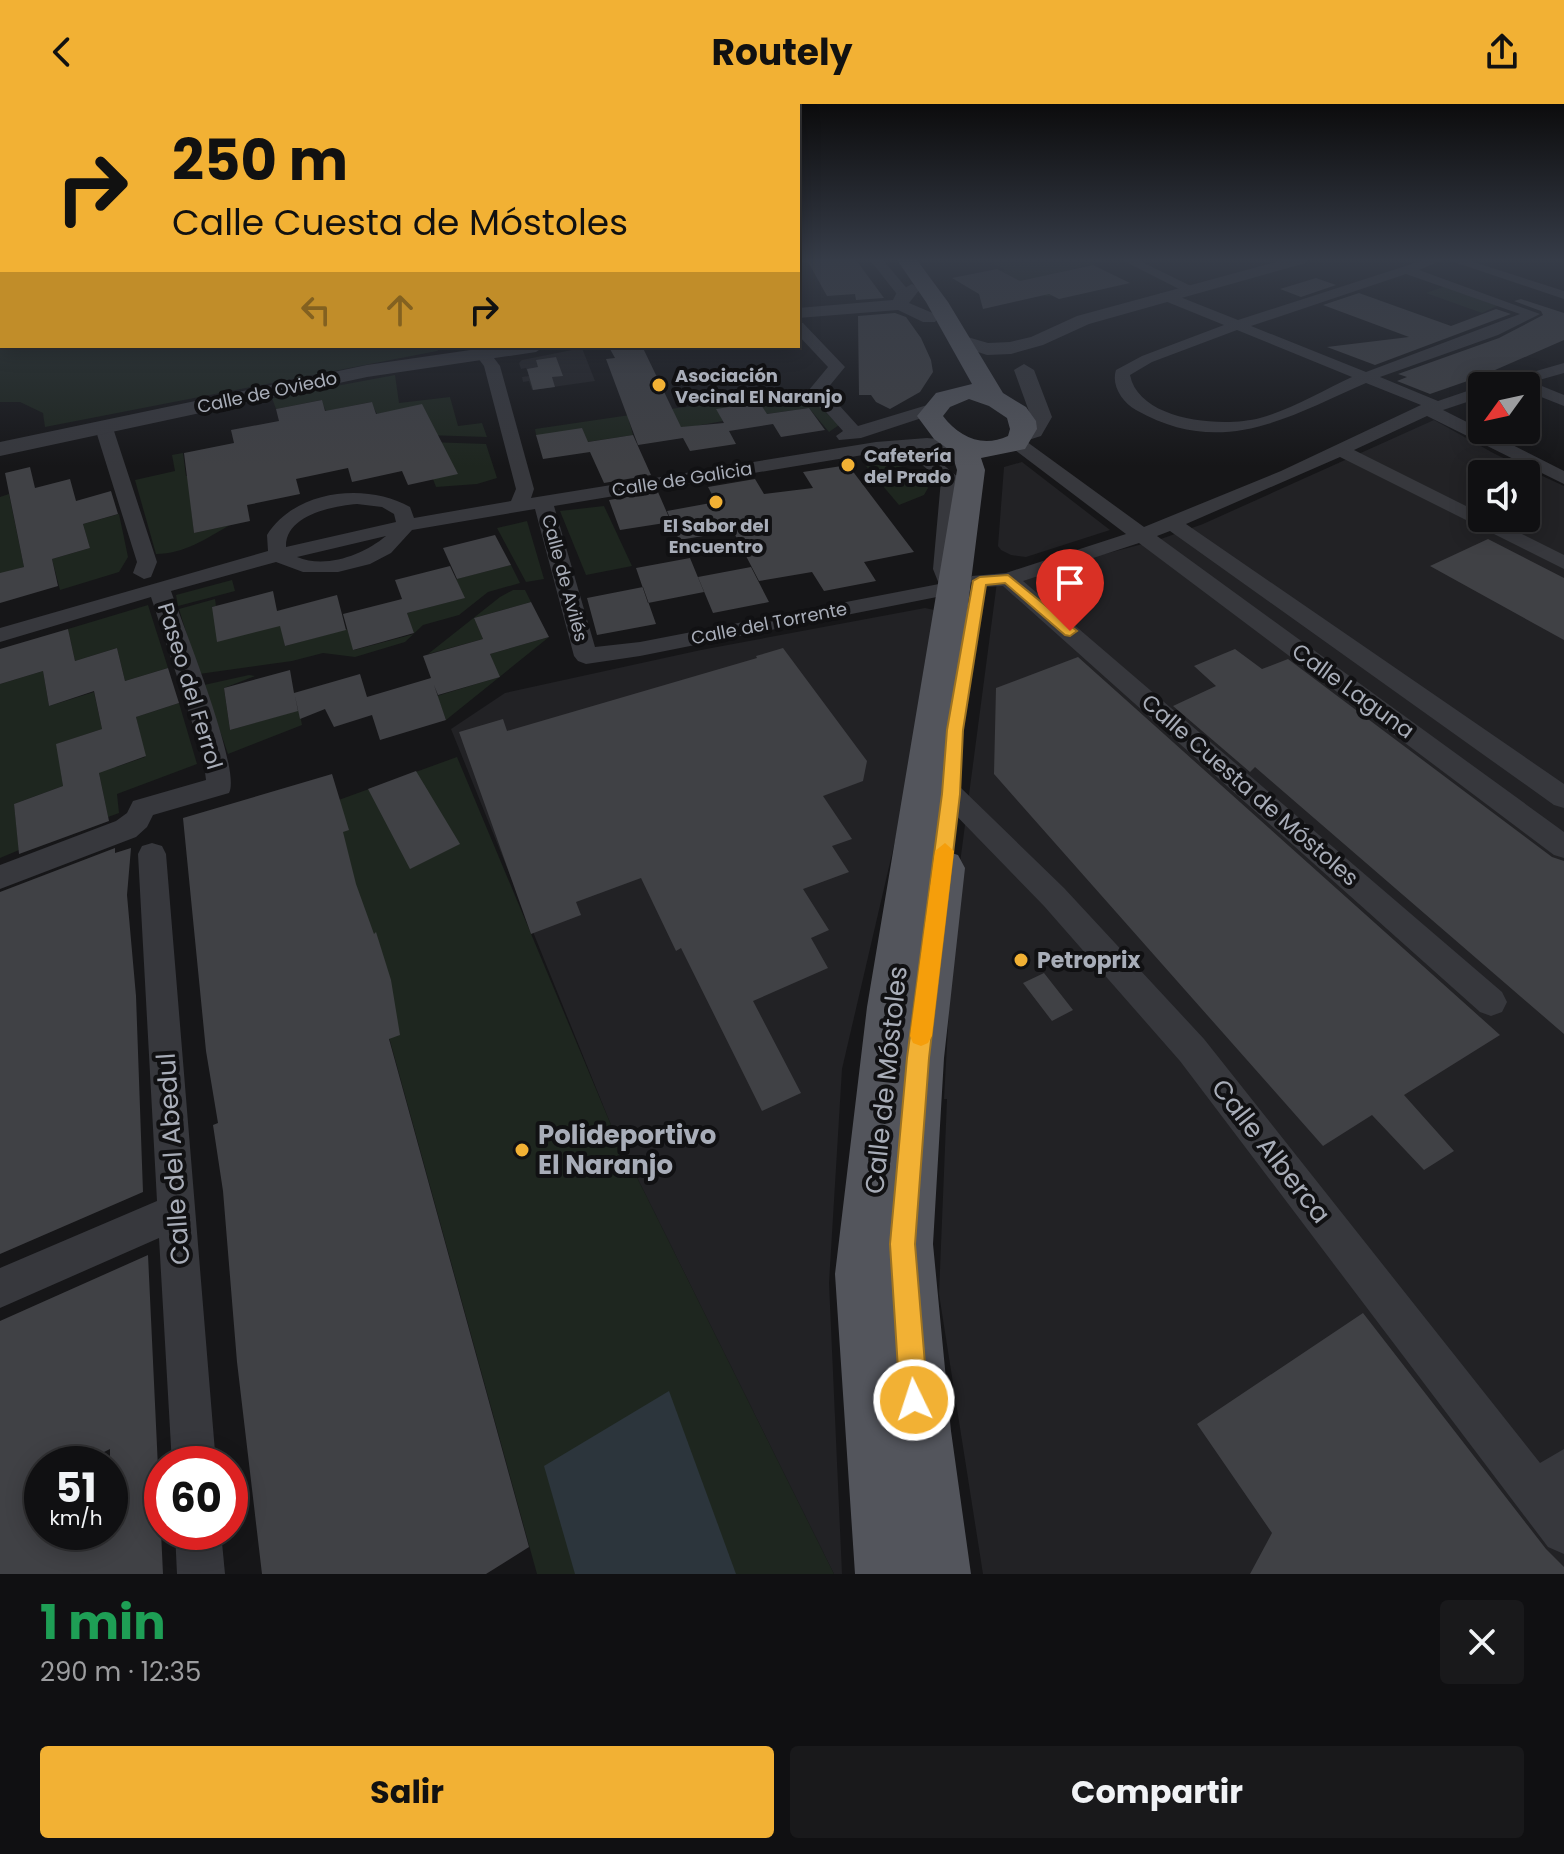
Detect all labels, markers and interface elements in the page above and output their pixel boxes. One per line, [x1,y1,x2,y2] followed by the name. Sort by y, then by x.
[712,27,852,78] text: Routely
[40,30,84,74] icon: back
[1480,30,1524,74] icon: share
[172,121,348,200] text: 250 m
[40,136,144,240] icon: right
[172,197,628,248] text: Calle Cuesta de Móstoles
[294,288,338,332] icon: left
[378,288,422,332] icon: ahead
[462,288,506,332] icon: right
[675,363,842,409] place label: Asociación Vecinal El Naranjo
[195,365,339,419] street label: Calle de Oviedo
[1468,372,1540,444] north arrow
[1468,372,1540,532] map controls
[650,376,668,394] marker: Asociación Vecinal El Naranjo
[864,443,952,489] place label: Cafetería del Prado
[610,456,754,502] street label: Calle de Galicia
[839,456,857,474] marker: Cafetería del Prado
[1468,460,1540,532] button: sound
[707,493,725,511] marker: El Sabor del Encuentro
[536,512,594,644] street label: Calle de Avilés
[663,513,769,559] place label: El Sabor del Encuentro
[1036,549,1104,631] pin
[1048,561,1092,605] icon: arrive
[689,596,849,650] street label: Calle del Torrente
[150,599,230,773] street label: Paseo del Ferrol
[1285,636,1421,746] street label: Calle Laguna
[1135,687,1365,893] street label: Calle Cuesta de Móstoles
[1037,945,1140,976] place label: Petroprix
[1012,951,1030,969] marker: Petroprix
[856,964,916,1196] street label: Calle de Móstoles
[148,1052,198,1266] street label: Calle del Abedul
[1203,1071,1339,1231] street label: Calle Alberca
[538,1117,716,1183] place label: Polideportivo El Naranjo
[513,1141,531,1159] marker: Polideportivo El Naranjo
[872,1358,956,1442] position arrow
[144,1446,248,1550] speed limit sign: 60
[55,1460,97,1516] text: 51
[49,1504,103,1532] text: km/h
[40,1589,166,1656] text: 1 min
[1440,1600,1524,1684] button: close
[40,1654,201,1690] text: 290 m · 12:35
[40,1746,774,1838] button: Salir
[790,1746,1524,1838] button: Compartir

